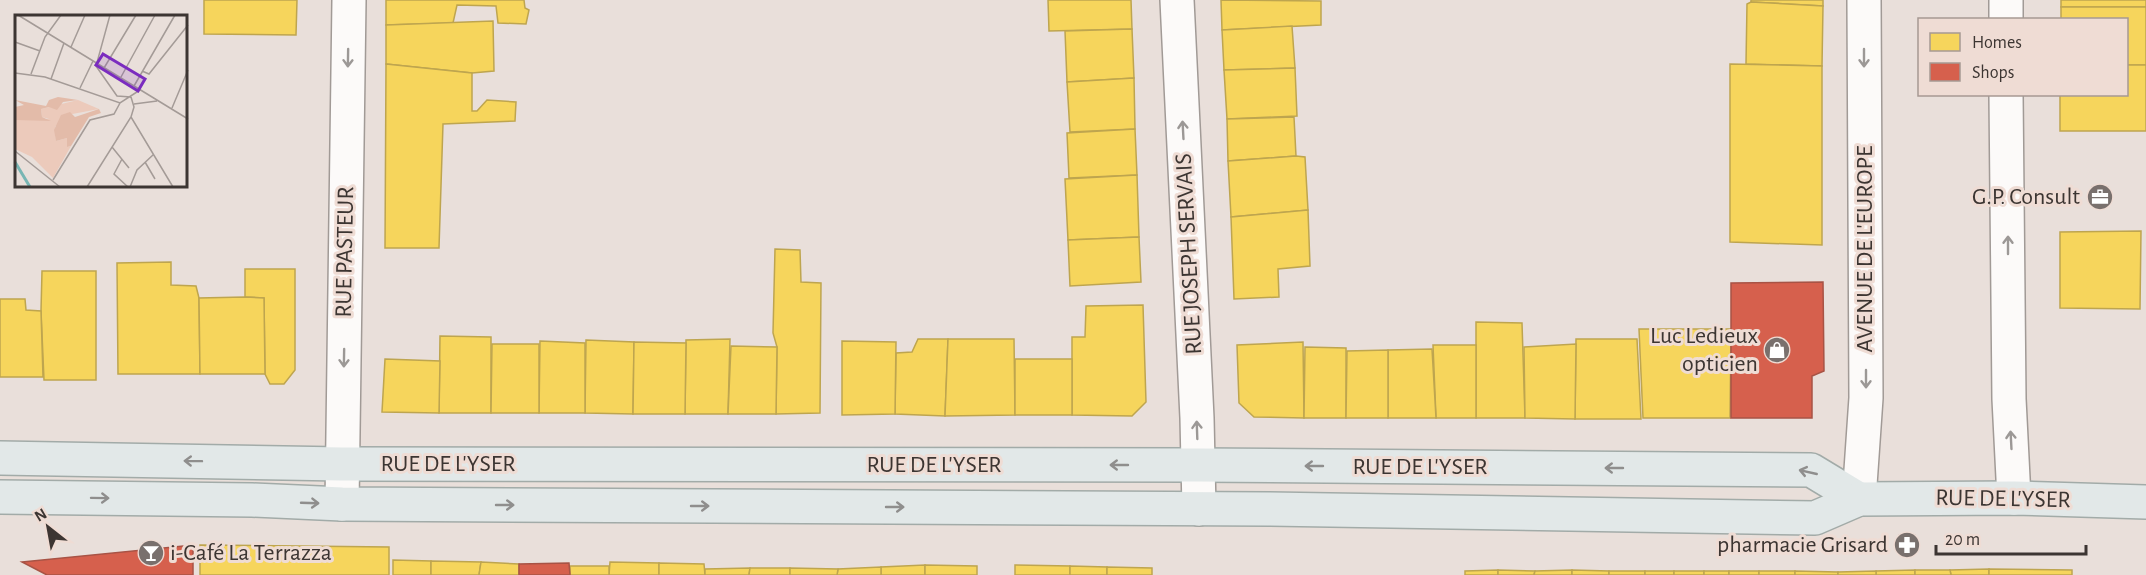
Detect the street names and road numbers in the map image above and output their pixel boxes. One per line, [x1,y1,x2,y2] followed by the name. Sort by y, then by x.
[1853,145,1877,353] street label: AVENUE DE L'EUROPE
[1172,153,1206,355] street label: RUE JOSEPH SERVAIS
[332,186,358,318] street label: RUE PASTEUR
[380,452,516,476] street label: RUE DE L'YSER
[866,453,1002,477] street label: RUE DE L'YSER
[1352,455,1488,479] street label: RUE DE L'YSER
[1935,486,2071,512] street label: RUE DE L'YSER

